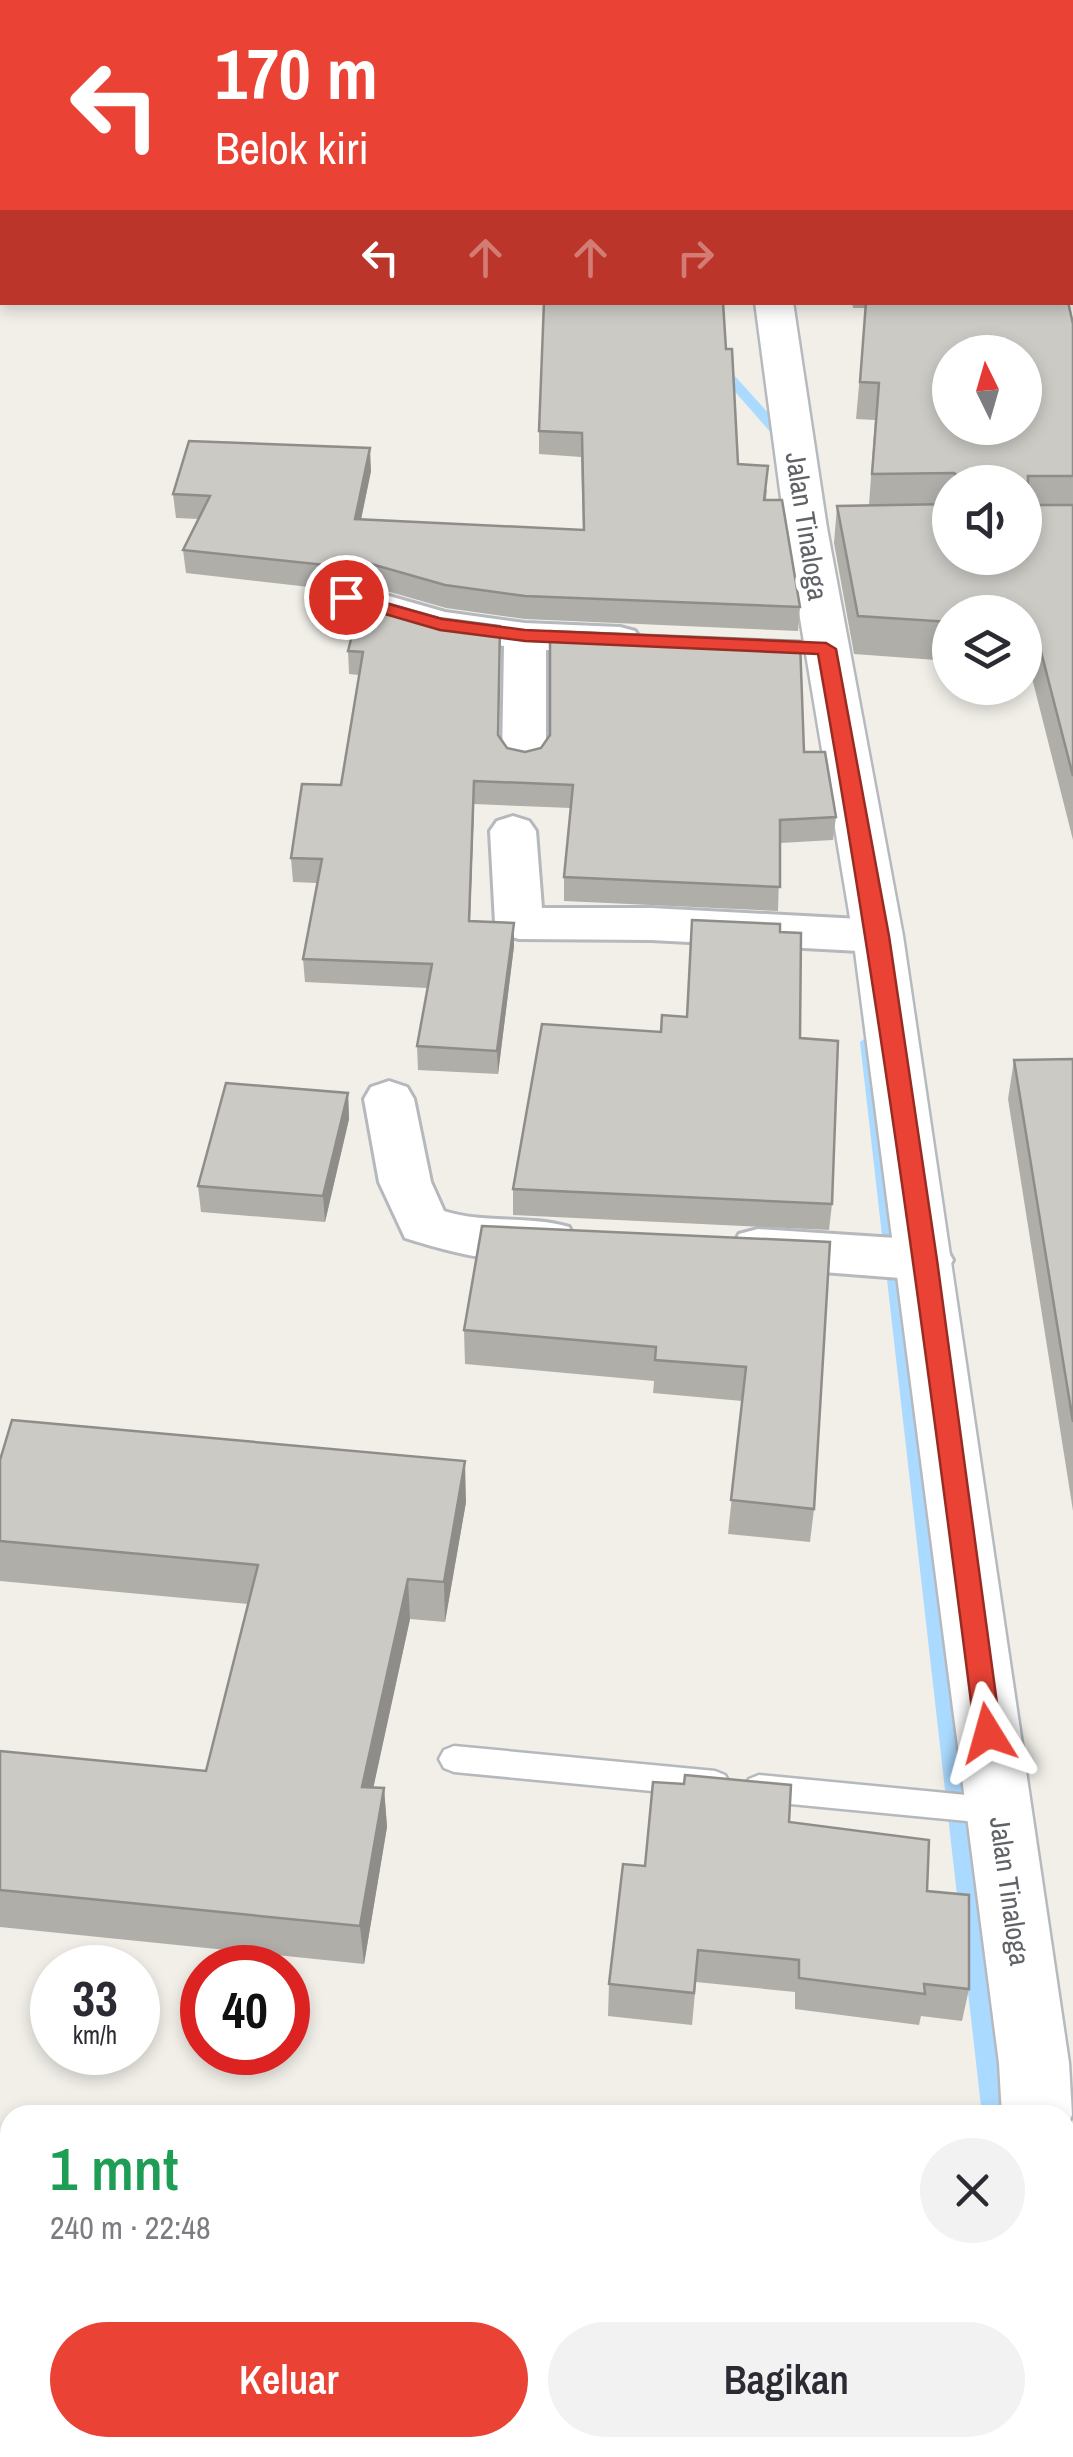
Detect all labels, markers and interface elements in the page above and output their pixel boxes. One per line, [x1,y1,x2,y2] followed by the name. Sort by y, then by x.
[215,27,378,121] text: 170 m
[50,40,180,170] icon: left
[215,117,369,178] text: Belok kiri
[353,230,408,285] icon: left
[458,230,513,285] icon: ahead
[563,230,618,285] icon: ahead
[668,230,723,285] icon: right
[932,335,1042,445] north arrow
[932,335,1042,705] map controls
[777,449,838,603] street label: Jalan Tinaloga
[932,465,1042,575] button: sound
[304,555,389,640] pin
[319,570,374,625] icon: arrive
[932,595,1042,705] button: layers
[936,1681,1040,1785] position arrow
[981,1814,1039,1968] street label: Jalan Tinaloga
[180,1945,310,2075] speed limit sign: 40
[72,1964,118,2032] text: 33
[73,2018,117,2052] text: km/h
[50,2128,178,2209] text: 1 mnt
[920,2138,1025,2243] button: close
[50,2206,210,2249] text: 240 m · 22:48
[50,2322,528,2437] button: Keluar
[548,2322,1025,2437] button: Bagikan

